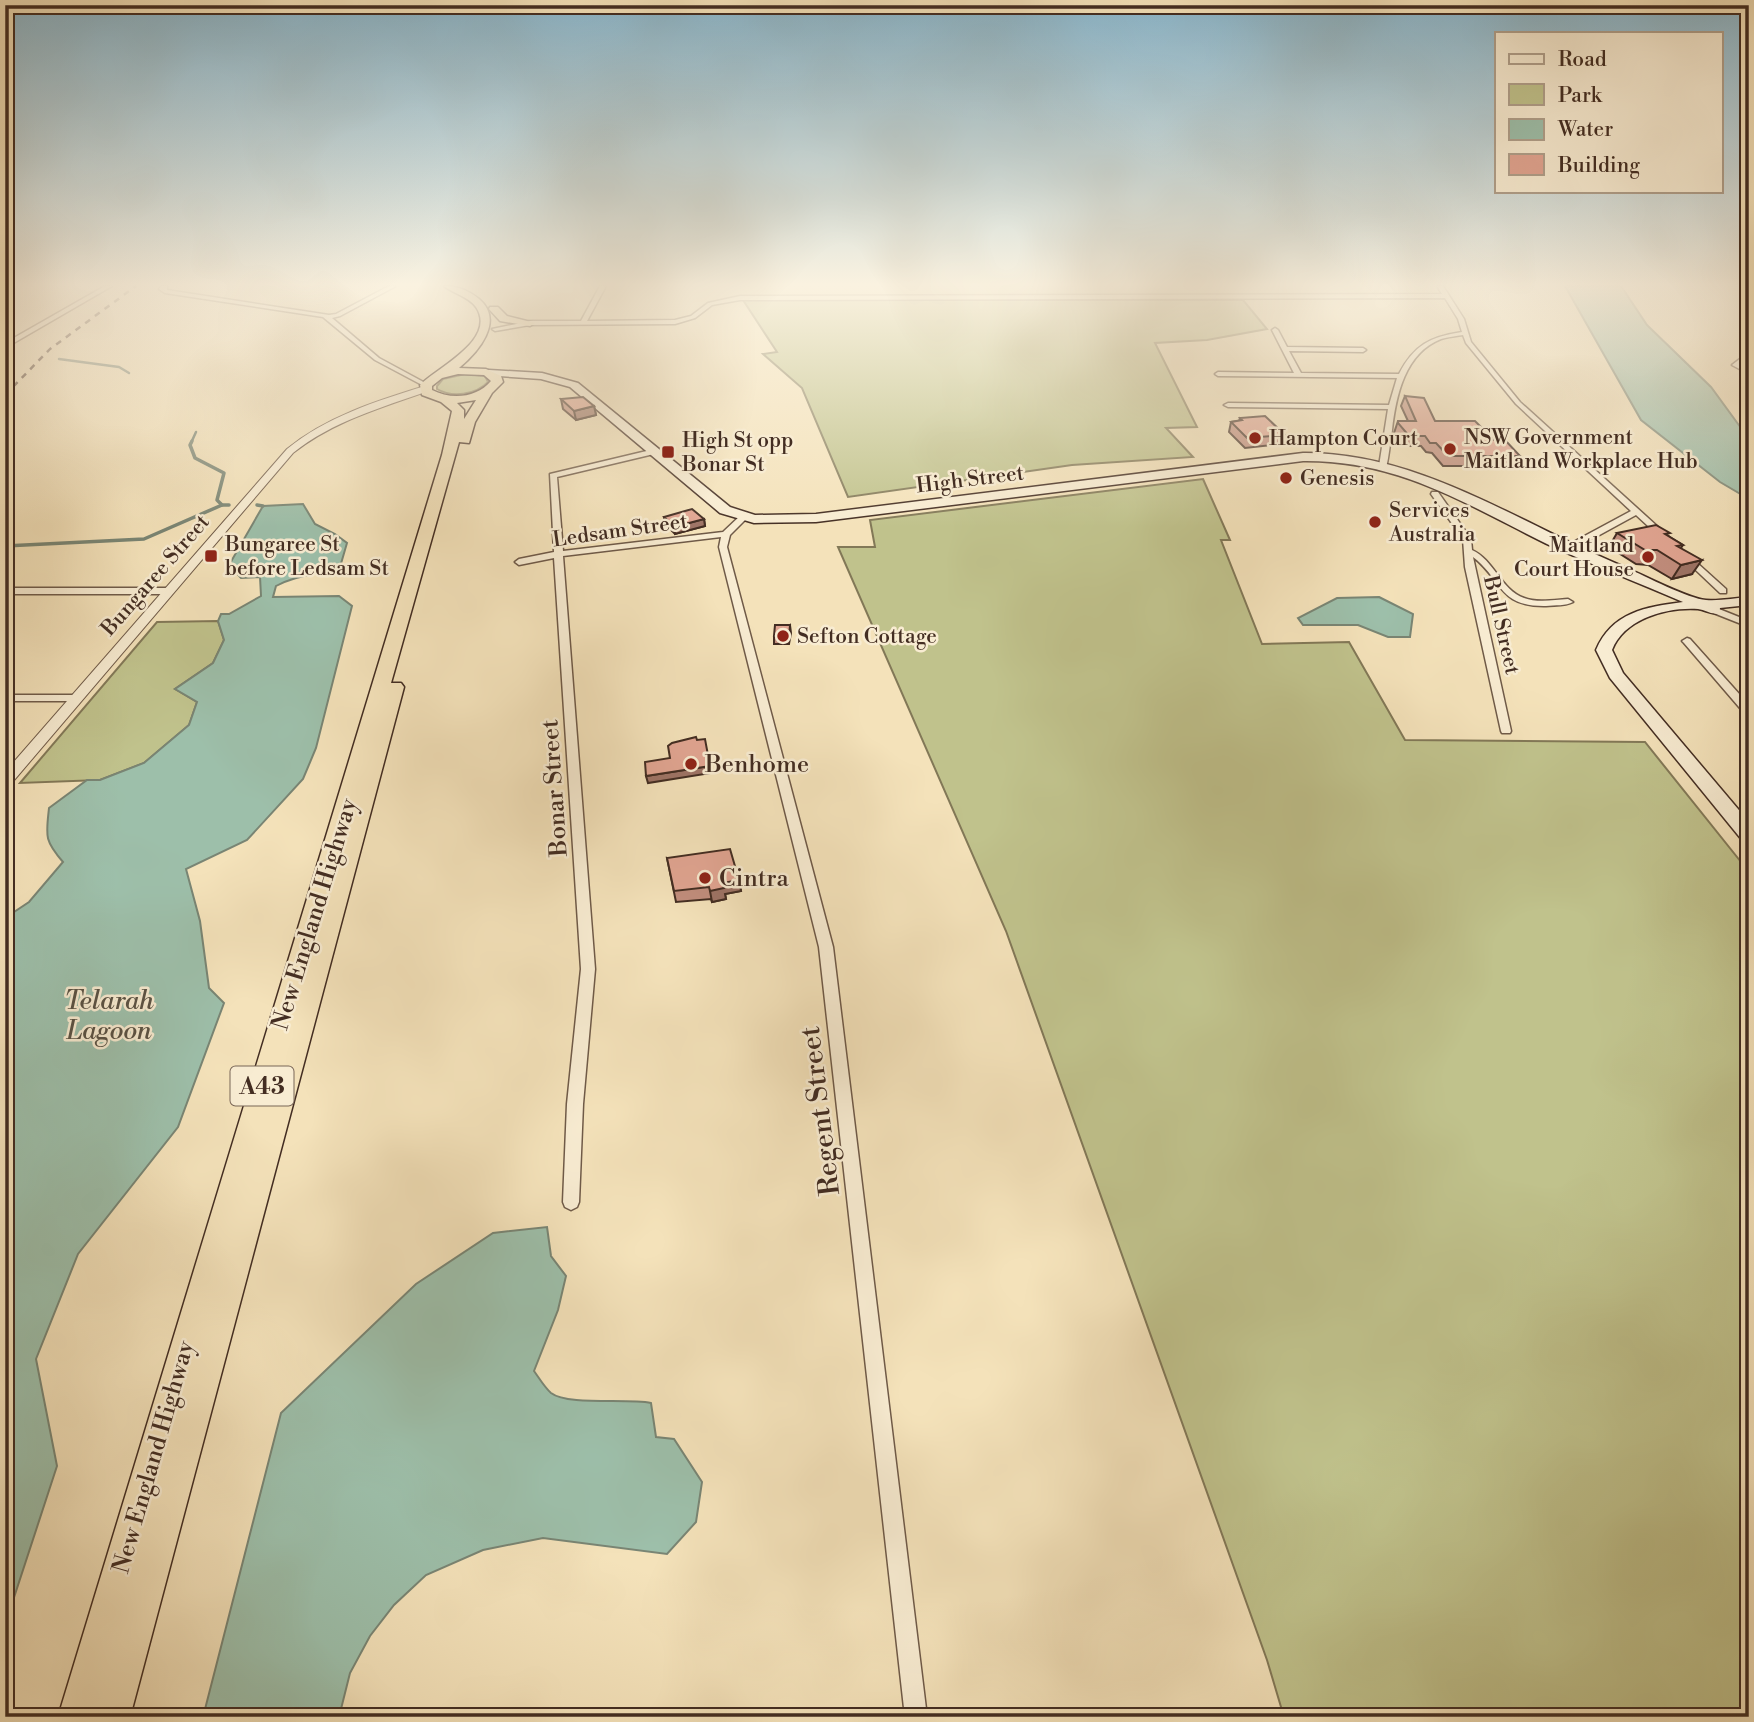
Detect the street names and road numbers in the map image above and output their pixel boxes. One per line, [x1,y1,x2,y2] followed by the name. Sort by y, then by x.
[915,460,1026,500] street label: High Street
[95,509,216,642] street label: Bungaree Street
[551,509,690,553] street label: Ledsam Street
[1477,572,1525,678] street label: Bull Street
[535,718,575,858] street label: Bonar Street
[265,795,365,1034] street label: New England Highway
[793,1024,848,1197] street label: Regent Street
[230,1066,294,1106] road number: A43
[106,1337,202,1577] street label: New England Highway

